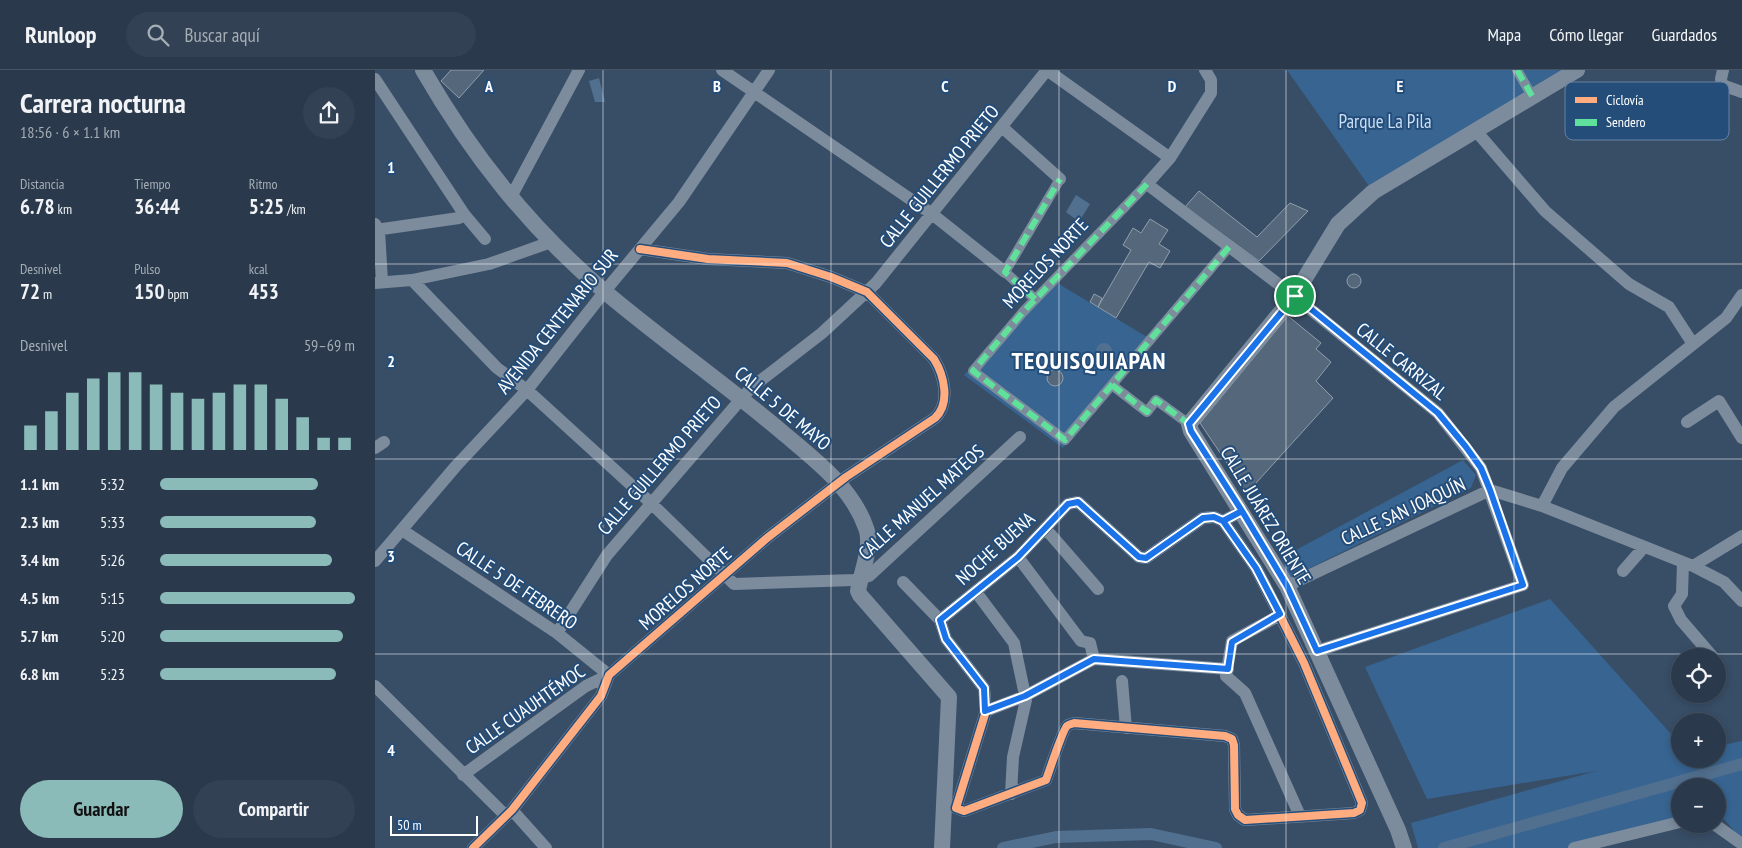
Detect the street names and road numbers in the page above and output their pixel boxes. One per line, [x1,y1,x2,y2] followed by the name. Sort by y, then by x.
[874,100,1004,252] street label: CALLE GUILLERMO PRIETO
[997,213,1093,313] street label: MORELOS NORTE
[491,244,623,398] street label: AVENIDA CENTENARIO SUR
[1352,317,1452,405] street label: CALLE CARRIZAL
[730,361,836,455] street label: CALLE 5 DE MAYO
[592,390,726,540] street label: CALLE GUILLERMO PRIETO
[853,439,989,565] street label: CALLE MANUEL MATEOS
[1215,442,1317,588] street label: CALLE JUÁREZ ORIENTE
[1337,472,1469,550] street label: CALLE SAN JOAQUÍN
[951,506,1039,590] street label: NOCHE BUENA
[452,536,582,634] street label: CALLE 5 DE FEBRERO
[634,541,736,635] street label: MORELOS NORTE
[460,659,590,759] street label: CALLE CUAUHTÉMOC

